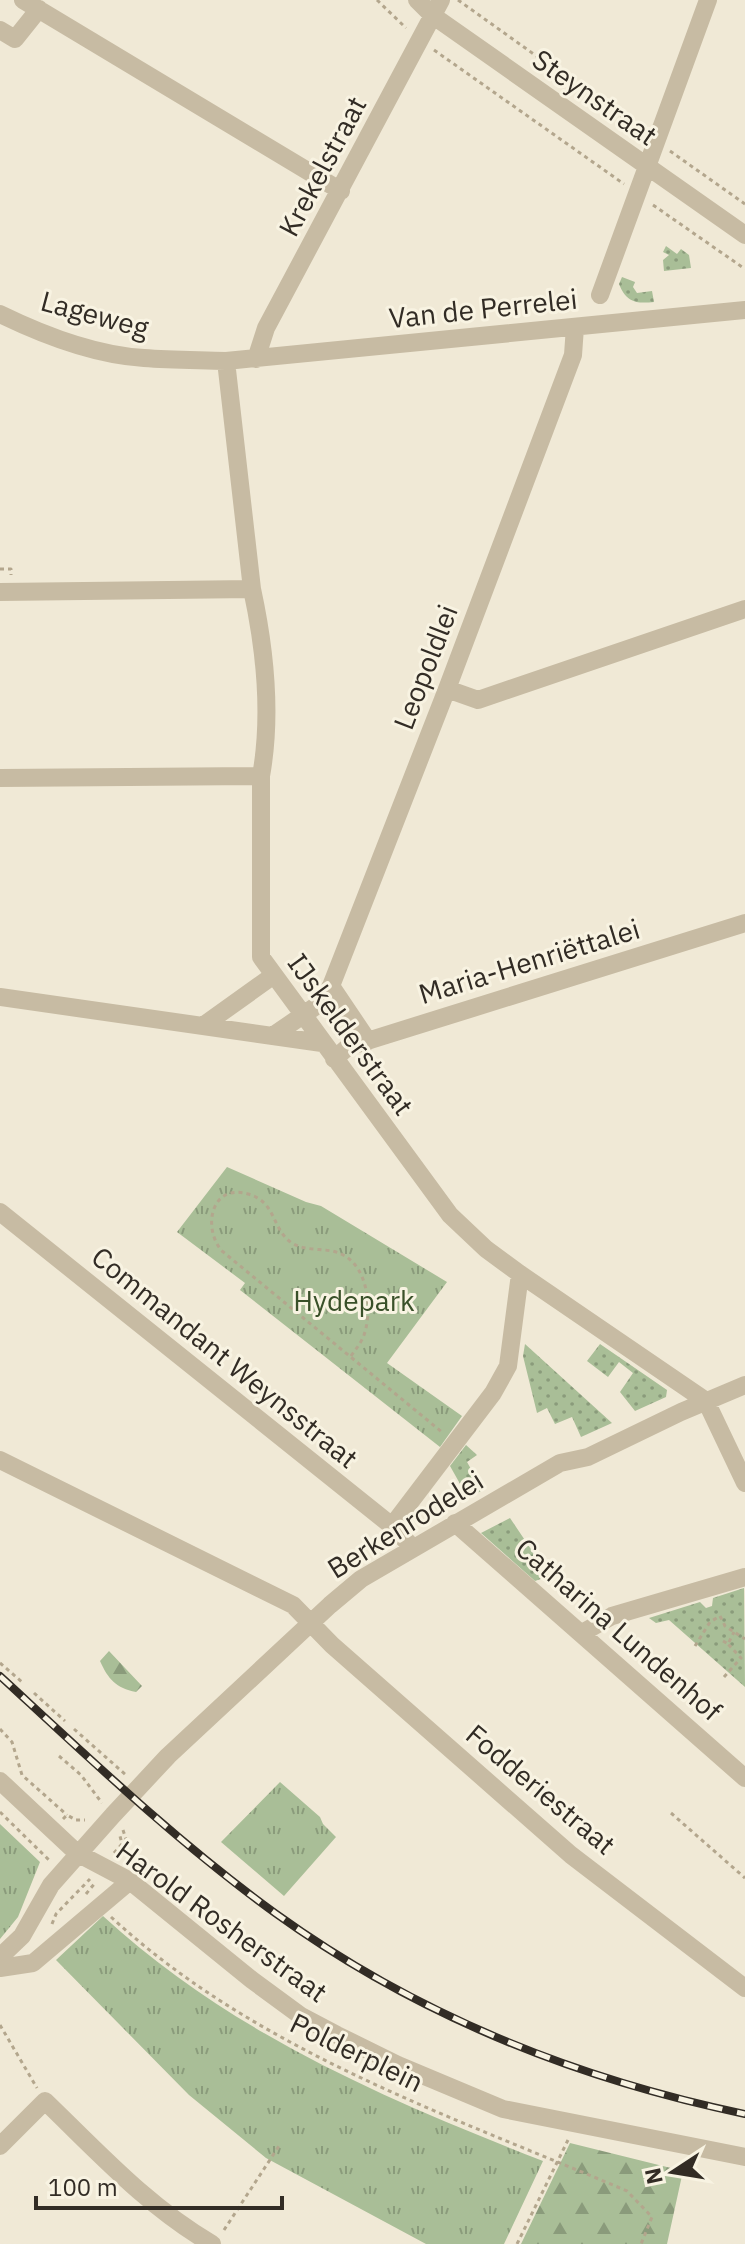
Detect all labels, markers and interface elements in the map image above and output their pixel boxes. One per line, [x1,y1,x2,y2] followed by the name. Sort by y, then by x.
[525,40,665,154] street label: Steynstraat
[270,90,374,242] street label: Krekelstraat
[387,280,579,336] street label: Van de Perrelei
[37,282,153,346] street label: Lageweg
[384,599,466,735] street label: Leopoldlei
[414,910,644,1012] street label: Maria-Henriëttalei
[280,946,422,1122] street label: IJskelderstraat
[84,1238,366,1476] street label: Commandant Weynsstraat
[293,1282,415,1319] park label: Hydepark
[320,1461,490,1587] street label: Berkenrodelei
[508,1529,730,1729] street label: Catharina Lundenhof
[459,1716,623,1862] street label: Fodderiestraat
[109,1832,335,2010] street label: Harold Rosherstraat
[284,2004,430,2100] street label: Polderplein
[633,2132,713,2212] north arrow
[36,2160,282,2210] scale bar
[637,2165,669,2187] text: N
[48,2171,118,2203] text: 100 m

